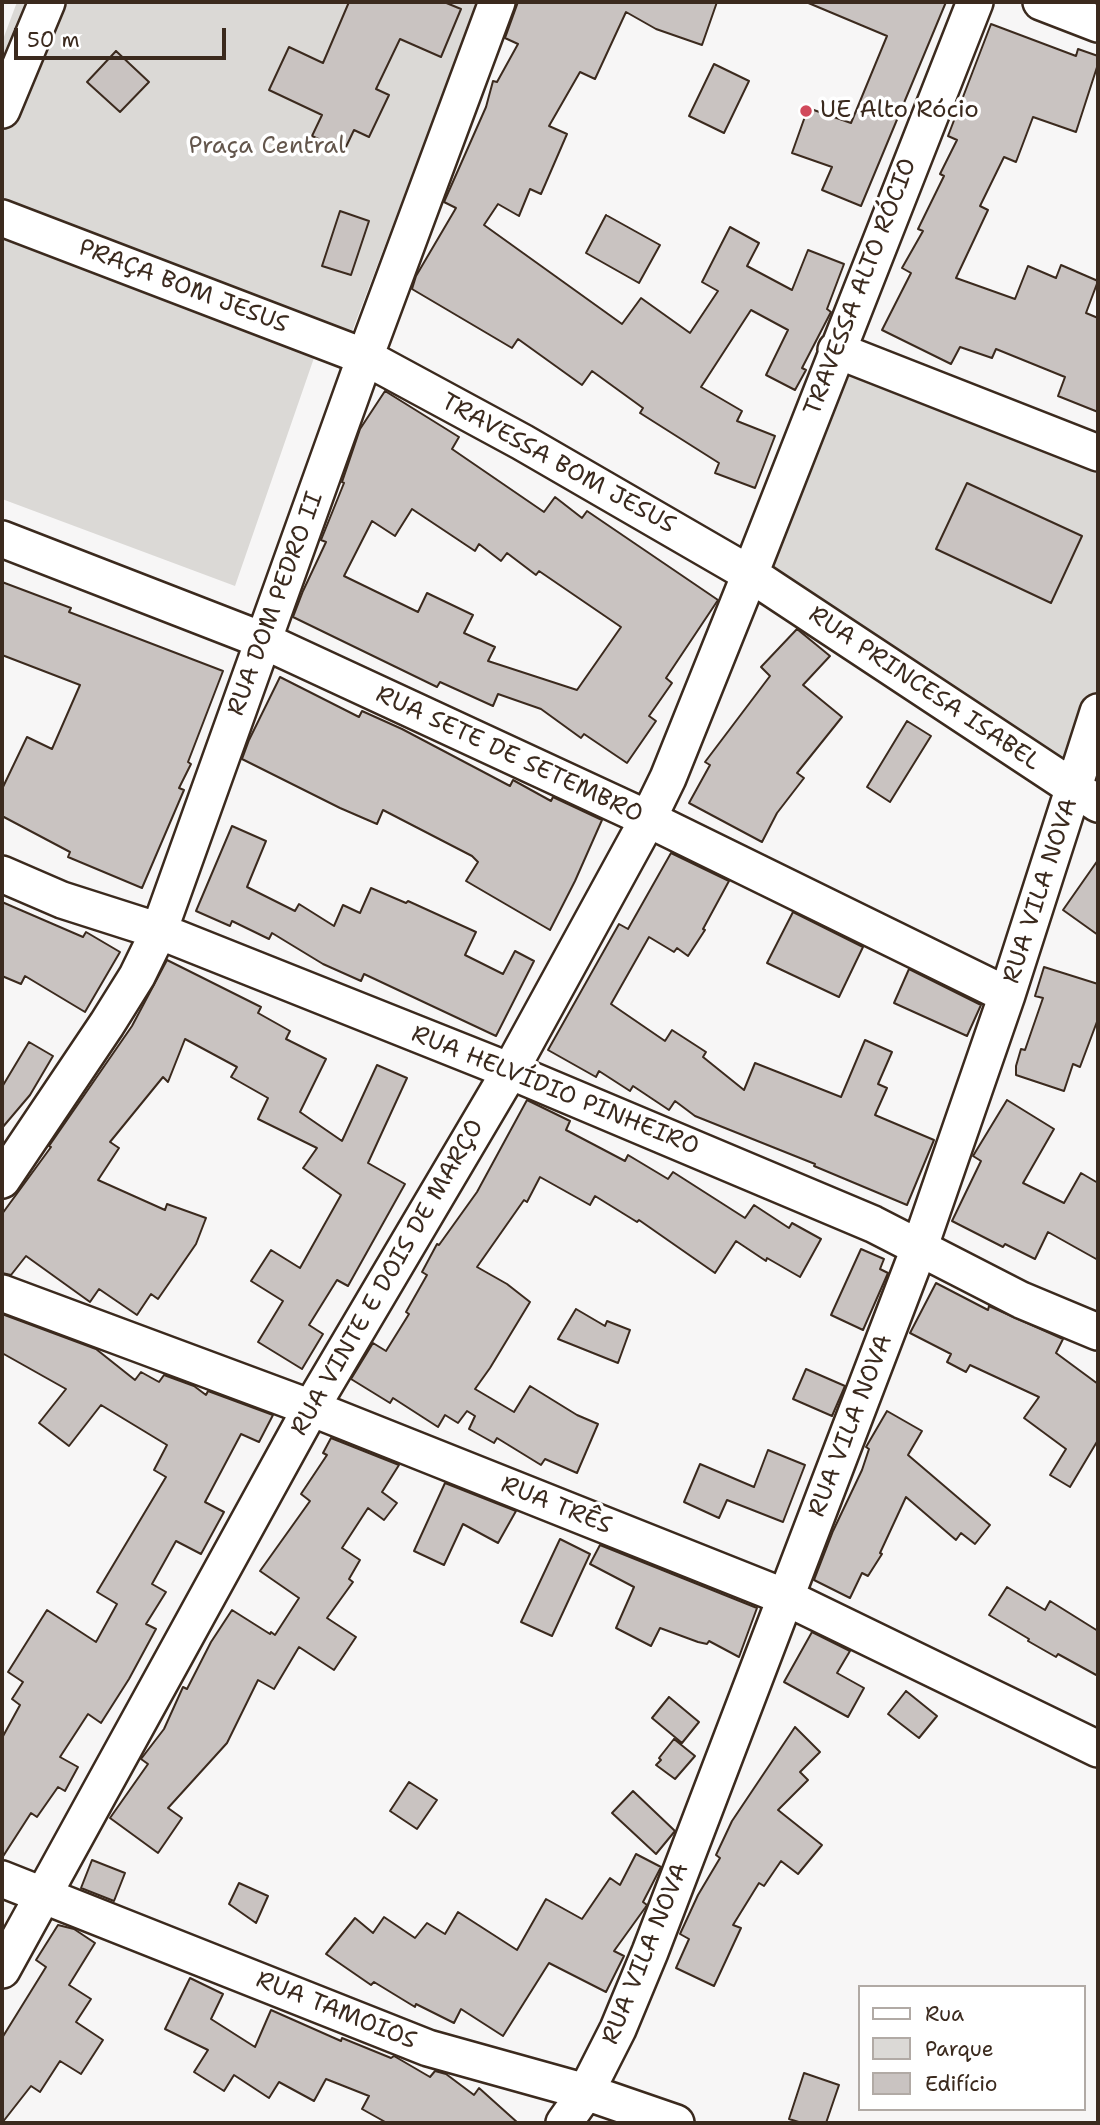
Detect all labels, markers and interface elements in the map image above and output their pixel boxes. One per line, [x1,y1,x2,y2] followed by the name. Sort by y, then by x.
[18,14,229,58] scale bar
[27,26,80,54] text: 50 m
[820,97,979,125] place label: UE Alto Rócio
[798,103,814,119] marker: UE Alto Rócio
[189,133,345,161] park label: Praça Central
[799,154,923,420] street label: TRAVESSA ALTO RÓCIO
[74,234,292,340] street label: PRAÇA BOM JESUS
[436,388,680,540] street label: TRAVESSA BOM JESUS
[222,488,330,720] street label: RUA DOM PEDRO II
[803,601,1045,777] street label: RUA PRINCESA ISABEL
[371,680,647,830] street label: RUA SETE DE SETEMBRO
[998,795,1084,987] street label: RUA VILA NOVA
[407,1020,703,1162] street label: RUA HELVÍDIO PINHEIRO
[285,1115,491,1441] street label: RUA VINTE E DOIS DE MARÇO
[803,1331,899,1521] street label: RUA VILA NOVA
[497,1471,615,1541] street label: RUA TRÊS
[597,1859,695,2049] street label: RUA VILA NOVA
[252,1966,420,2056] street label: RUA TAMOIOS
[858,1985,1086,2111] legend
[925,2000,964,2028] text: Rua
[925,2035,994,2063] text: Parque
[925,2070,997,2098] text: Edifício

